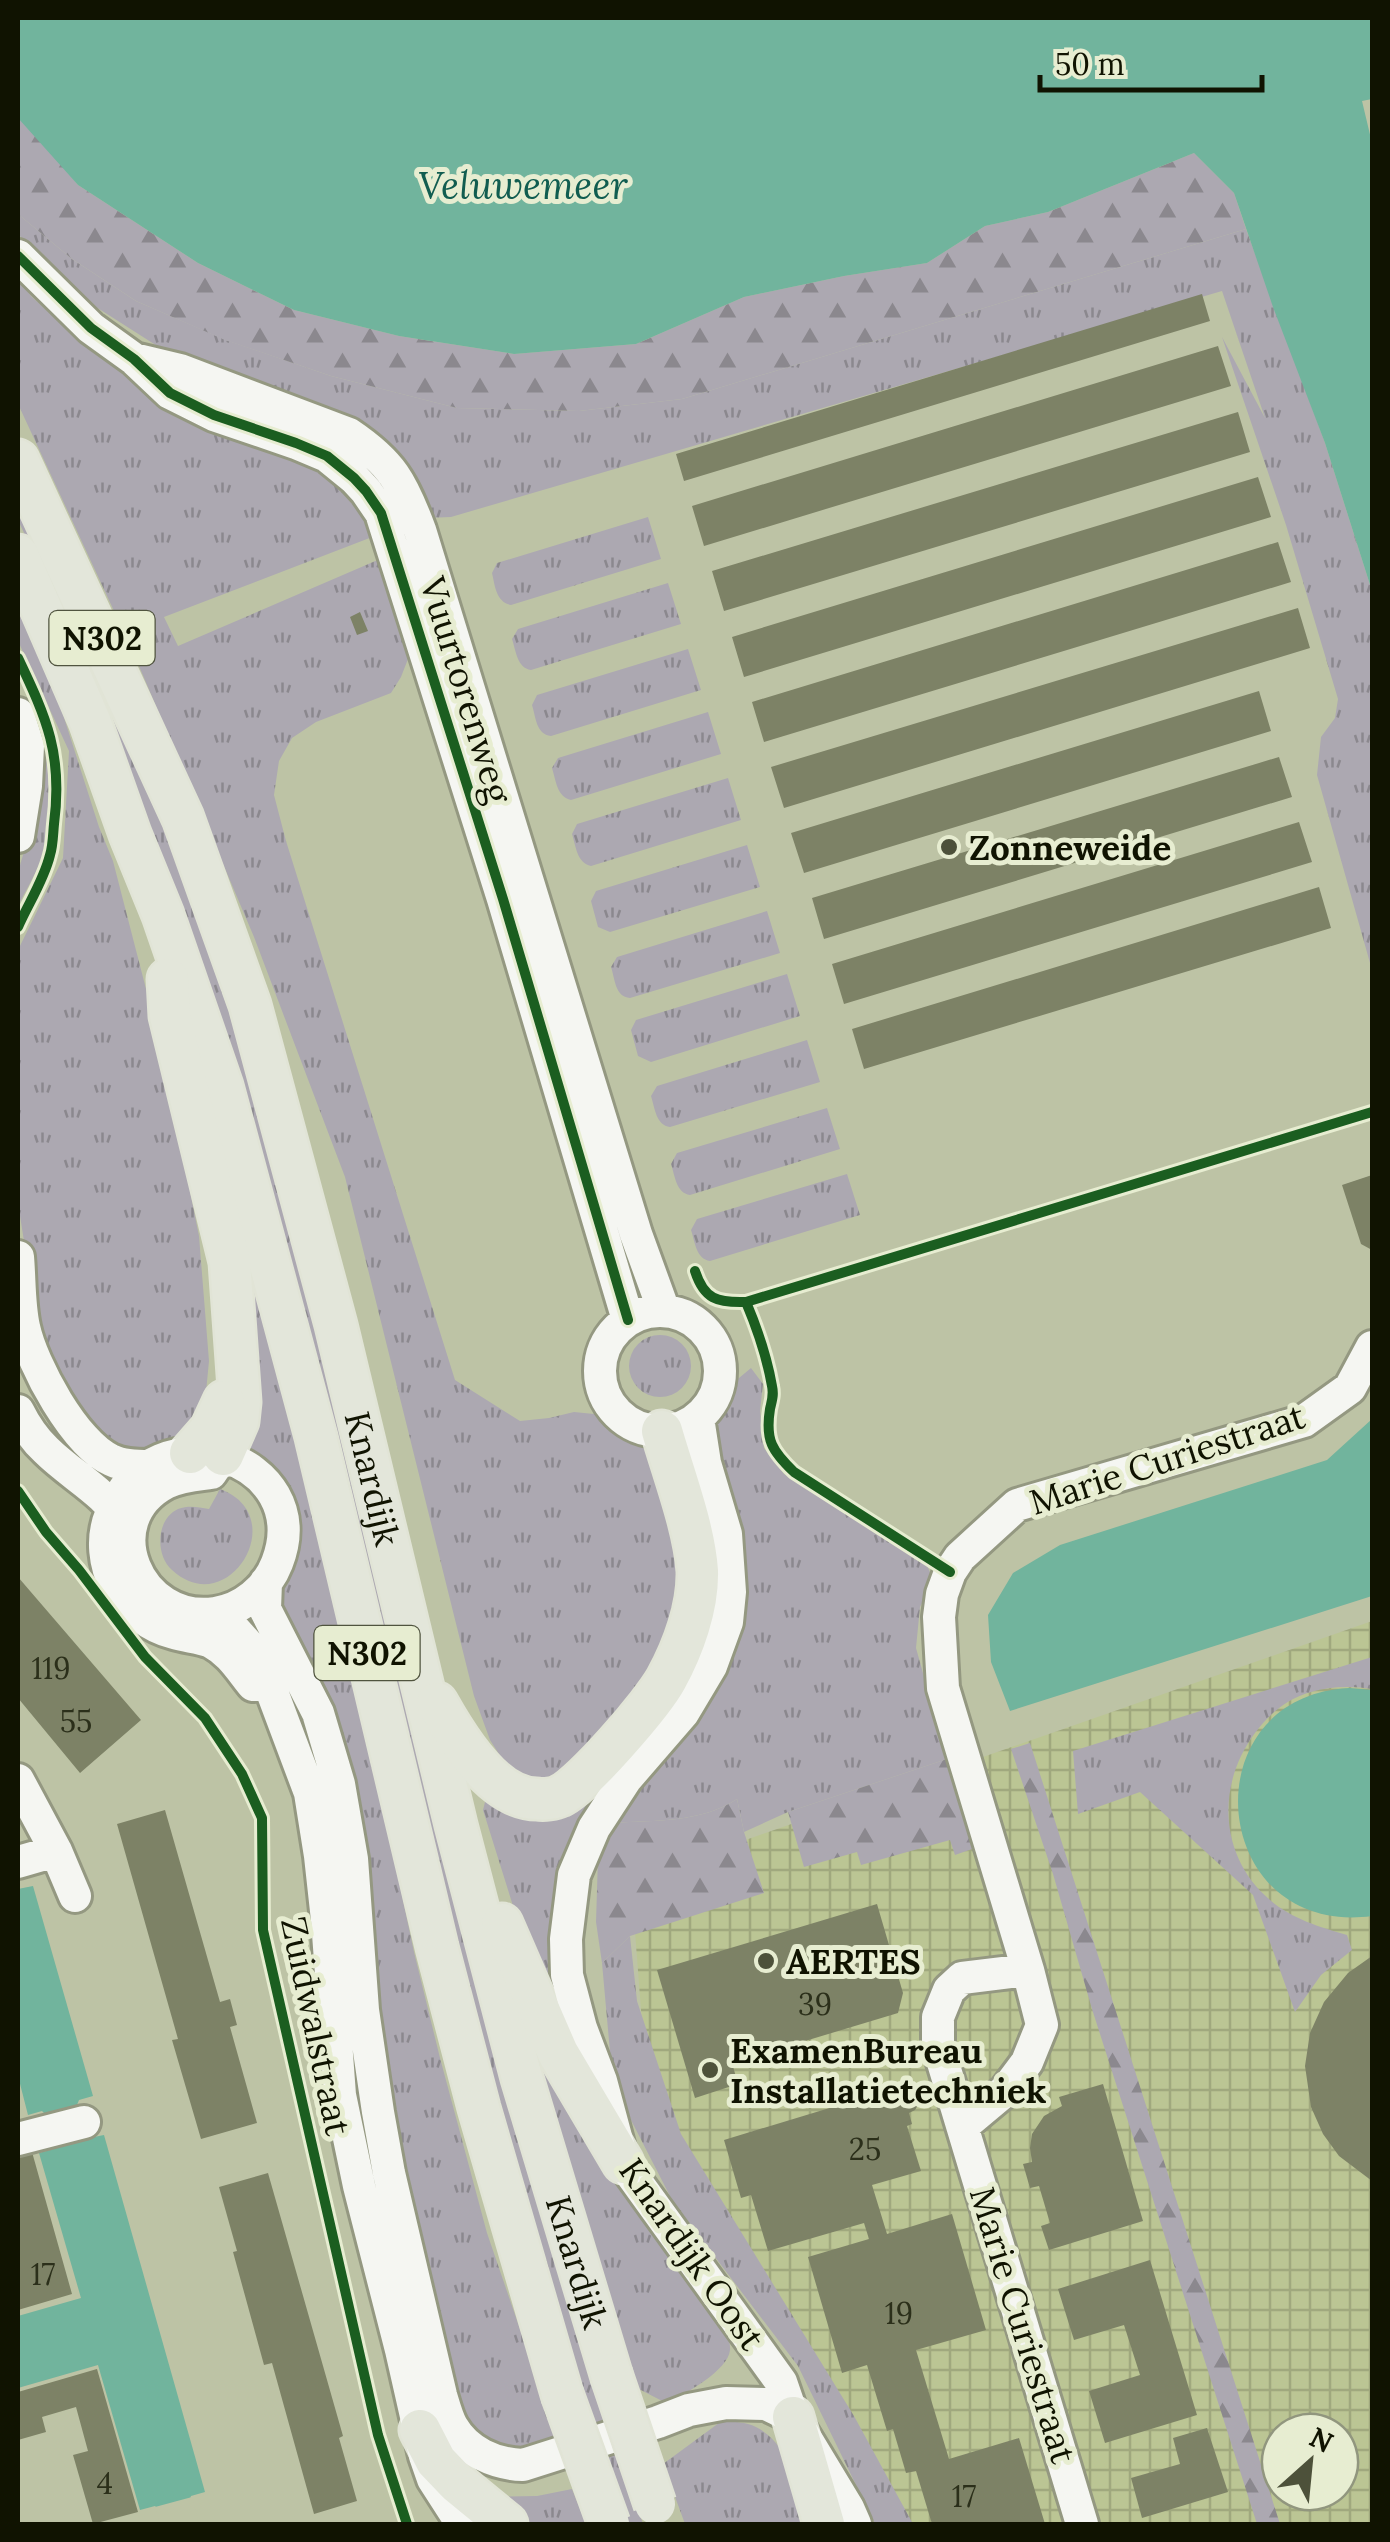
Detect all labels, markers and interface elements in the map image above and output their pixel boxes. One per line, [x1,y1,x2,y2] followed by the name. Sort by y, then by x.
[1040,30,1262,92] scale bar
[1055,45,1125,83] text: 50 m
[418,161,629,209] water label: Veluwemeer
[410,571,522,809] street label: Vuurtorenweg
[49,611,154,665] road number: N302
[969,825,1171,870] place label: Zonneweide
[938,836,960,858] marker: Zonneweide
[1024,1393,1311,1525] street label: Marie Curiestraat
[335,1407,411,1550] street label: Knardijk
[314,1626,420,1680] road number: N302
[31,1649,71,1687] house number: 119
[60,1702,92,1740] house number: 55
[271,1913,361,2140] street label: Zuidwalstraat
[786,1939,921,1984] place label: AERTES
[755,1950,777,1972] marker: AERTES
[798,1985,832,2023] house number: 39
[730,2028,1047,2113] place label: ExamenBureau Installatietechniek
[699,2059,721,2081] marker: ExamenBureau Installatietechniek
[849,2130,881,2168] house number: 25
[609,2149,775,2359] street label: Knardijk Oost
[960,2181,1087,2469] street label: Marie Curiestraat
[536,2190,619,2334] street label: Knardijk
[31,2255,56,2293] house number: 17
[885,2294,913,2332] house number: 19
[1260,2412,1360,2512] north arrow
[1304,2419,1339,2461] text: N
[97,2464,113,2502] house number: 4
[952,2477,977,2515] house number: 17

